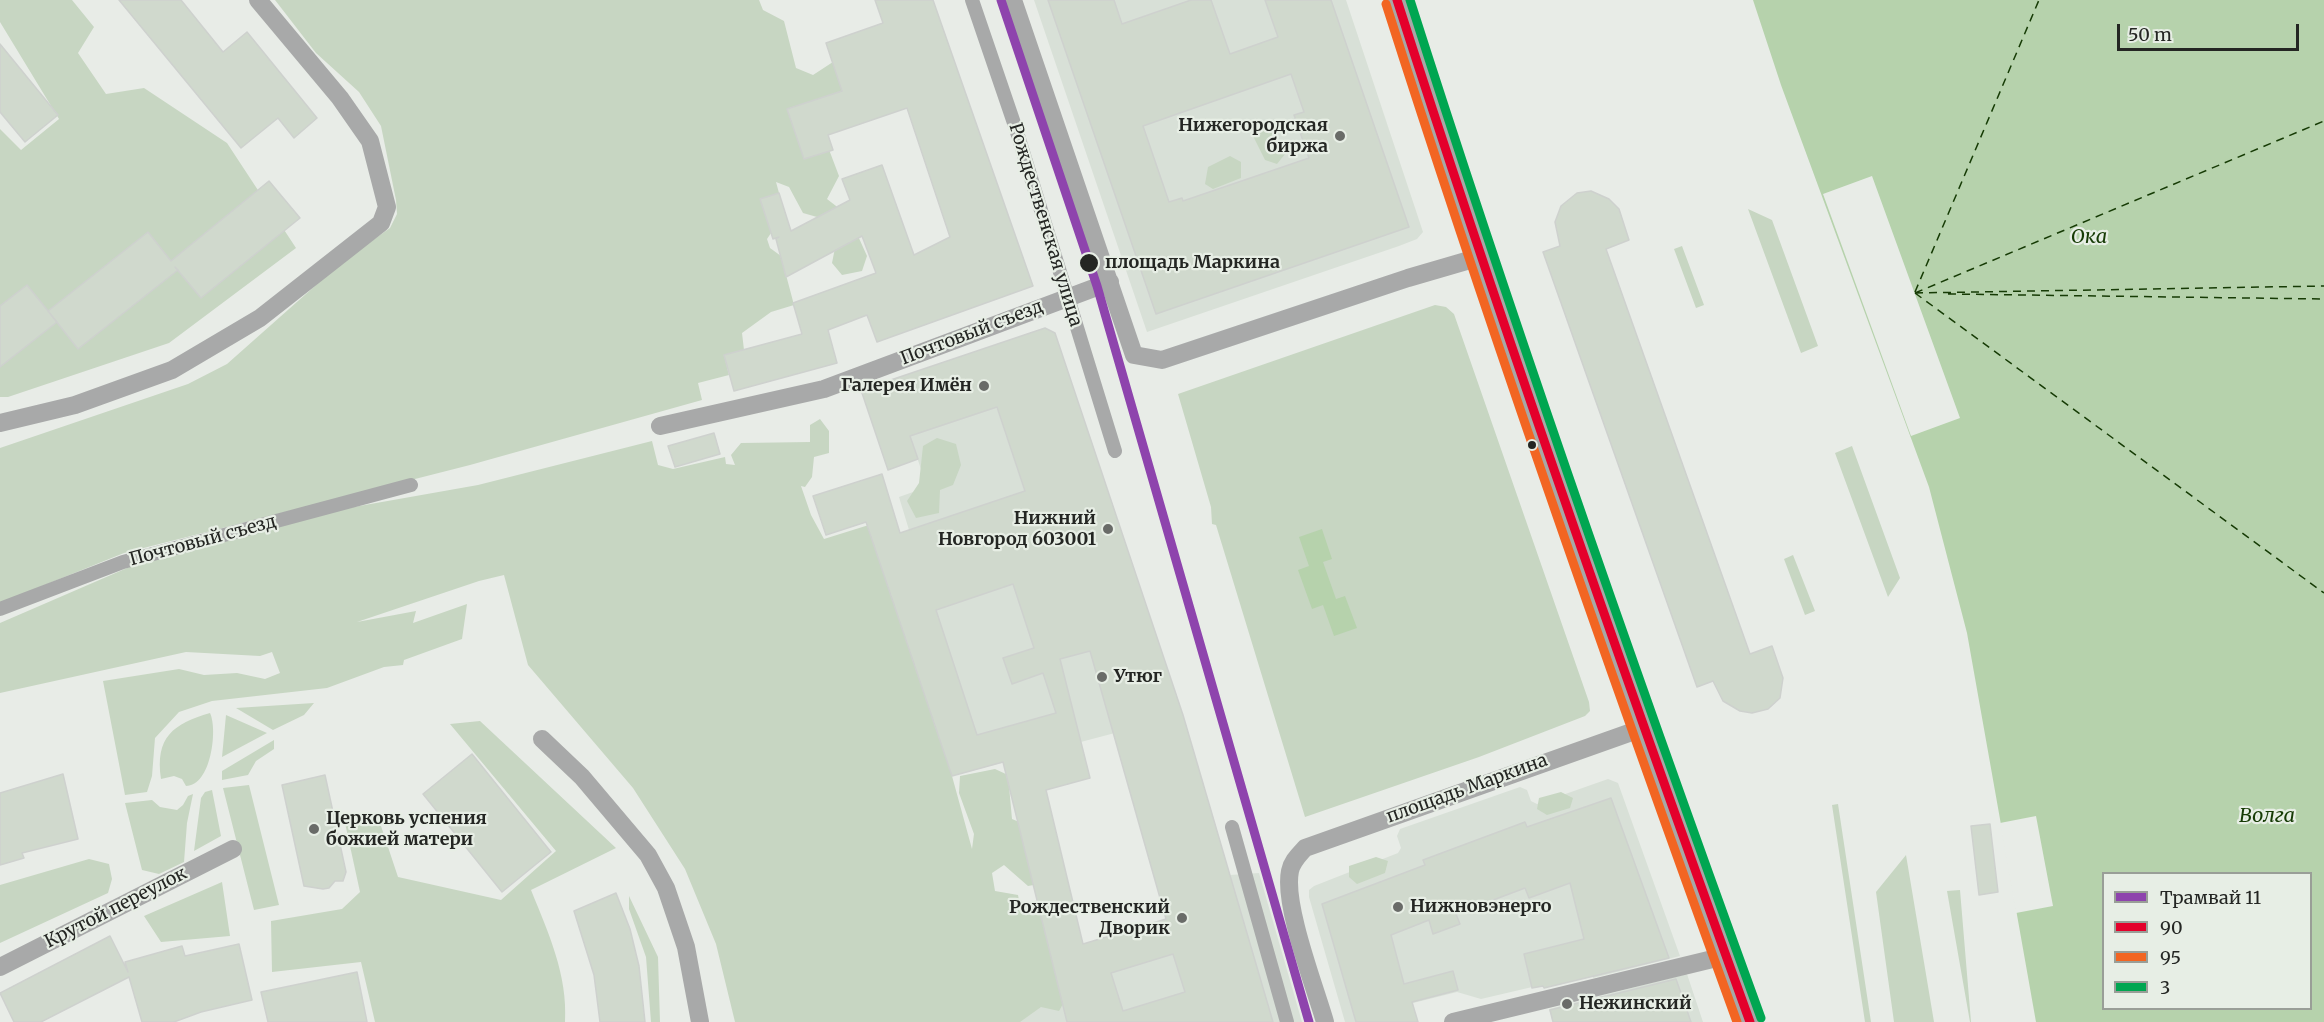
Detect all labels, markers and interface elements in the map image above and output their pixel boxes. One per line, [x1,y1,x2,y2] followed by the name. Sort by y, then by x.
[2120,12,2302,50] scale bar
[2128,23,2172,46] text: 50 m
[1178,115,1328,158] place label: Нижегородская биржа
[1004,121,1086,329] street label: Рождественская улица
[1333,129,1347,143] marker: Нижегородская биржа
[2071,225,2107,249] water label: Ока
[1078,252,1100,274] marker: площадь Маркина
[1105,252,1280,274] place label: площадь Маркина
[898,296,1046,370] street label: Почтовый съезд
[841,375,972,397] place label: Галерея Имён
[977,379,991,393] marker: Галерея Имён
[1526,439,1538,451] unlabelled marker
[938,508,1096,550] place label: Нижний Новгород 603001
[127,511,279,571] street label: Почтовый съезд
[1101,522,1115,536] marker: Нижний Новгород 603001
[1114,666,1162,688] place label: Утюг
[1095,670,1109,684] marker: Утюг
[1384,750,1550,828] street label: площадь Маркина
[2239,804,2295,828] water label: Волга
[326,808,487,850] place label: Церковь успения божией матери
[307,822,321,836] marker: Церковь успения божией матери
[41,863,191,953] street label: Крутой переулок
[2102,872,2312,1010] legend
[2160,886,2261,909] text: Трамвай 11
[1410,896,1552,918] place label: Нижновэнерго
[1009,897,1170,940] place label: Рождественский Дворик
[1391,900,1405,914] marker: Нижновэнерго
[1175,911,1189,925] marker: Рождественский Дворик
[2160,916,2183,939] text: 90
[2160,946,2181,969] text: 95
[2160,976,2170,999] text: 3
[1579,993,1692,1015] place label: Нежинский
[1560,997,1574,1011] marker: Нежинский

